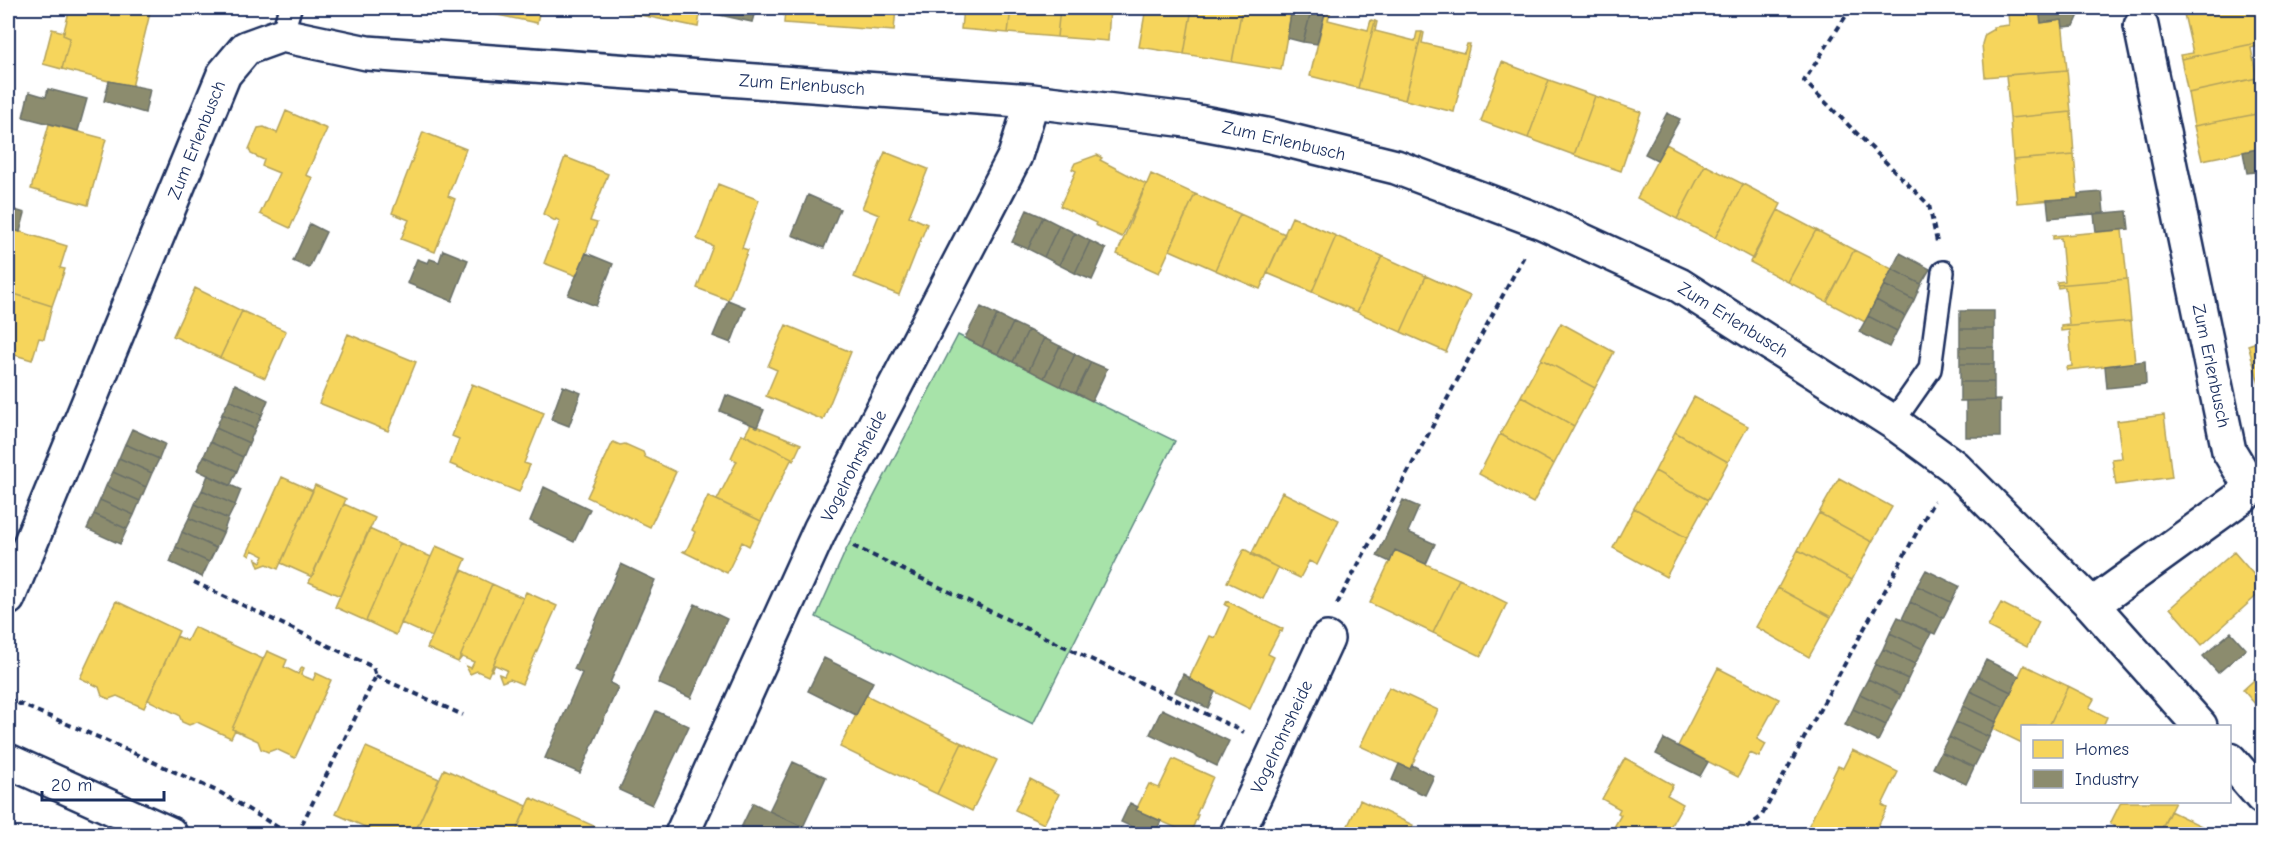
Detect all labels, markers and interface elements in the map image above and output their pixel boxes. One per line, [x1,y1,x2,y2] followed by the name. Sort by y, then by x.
[738,70,866,100] street label: Zum Erlenbusch
[164,78,230,202] street label: Zum Erlenbusch
[1220,117,1348,165] street label: Zum Erlenbusch
[1674,278,1792,362] street label: Zum Erlenbusch
[2188,302,2234,430] street label: Zum Erlenbusch
[817,407,891,525] street label: Vogelrohrsheide
[1247,677,1317,797] street label: Vogelrohrsheide
[2021,725,2231,803] legend
[2075,739,2129,760] text: Homes
[42,764,164,802] scale bar
[2075,769,2140,790] text: Industry
[51,775,92,796] text: 20 m

